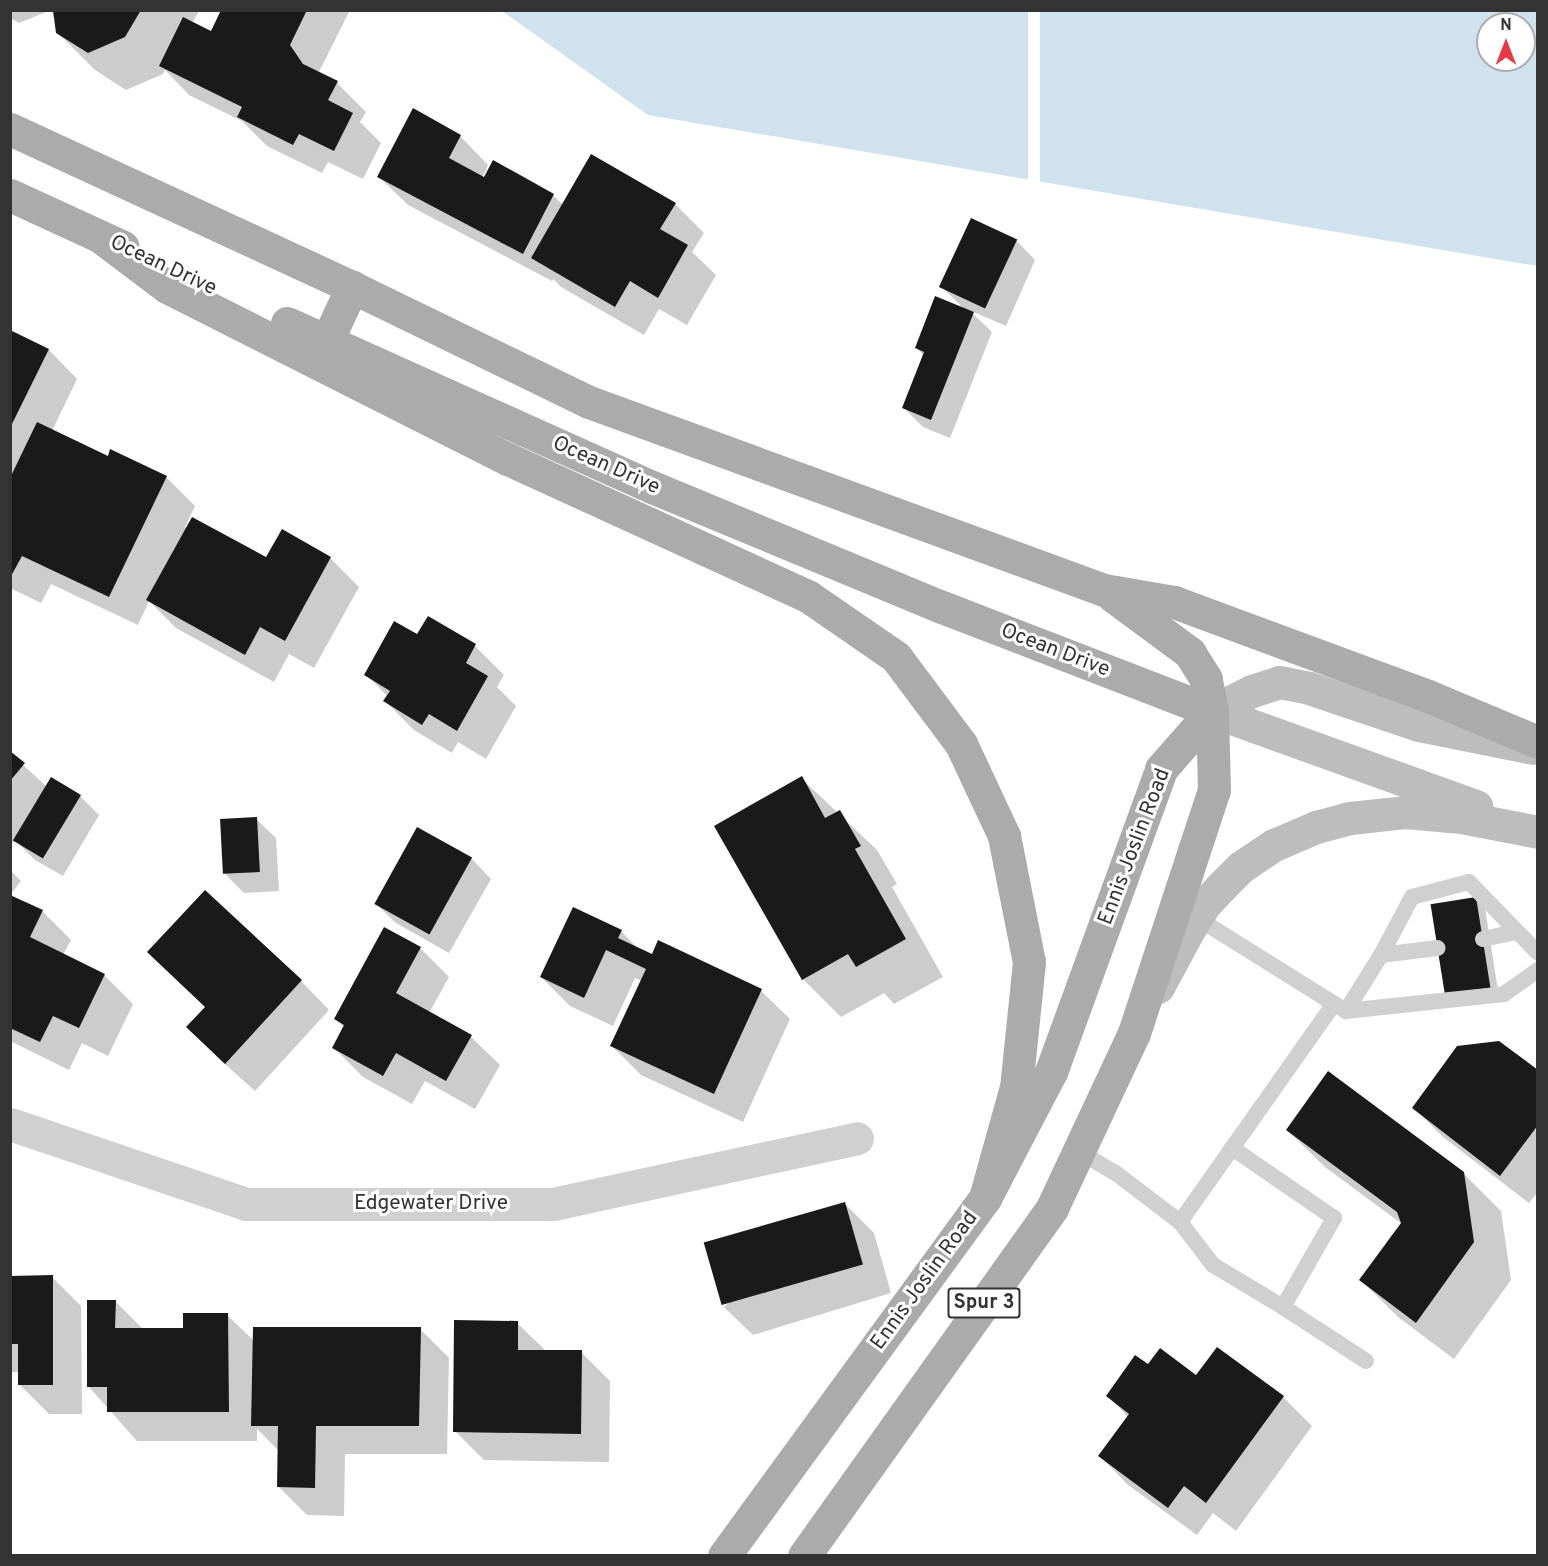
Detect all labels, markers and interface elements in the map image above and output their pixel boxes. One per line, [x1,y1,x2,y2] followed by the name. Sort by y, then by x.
[1476,12,1536,72] north arrow
[1500,16,1512,36] text: N
[106,230,220,302] street label: Ocean Drive
[548,431,664,501] street label: Ocean Drive
[997,619,1113,683] street label: Ocean Drive
[1094,765,1176,929] street label: Ennis Joslin Road
[354,1191,508,1217] street label: Edgewater Drive
[866,1207,984,1355] street label: Ennis Joslin Road
[946,1286,1022,1320] road number: Spur 3

